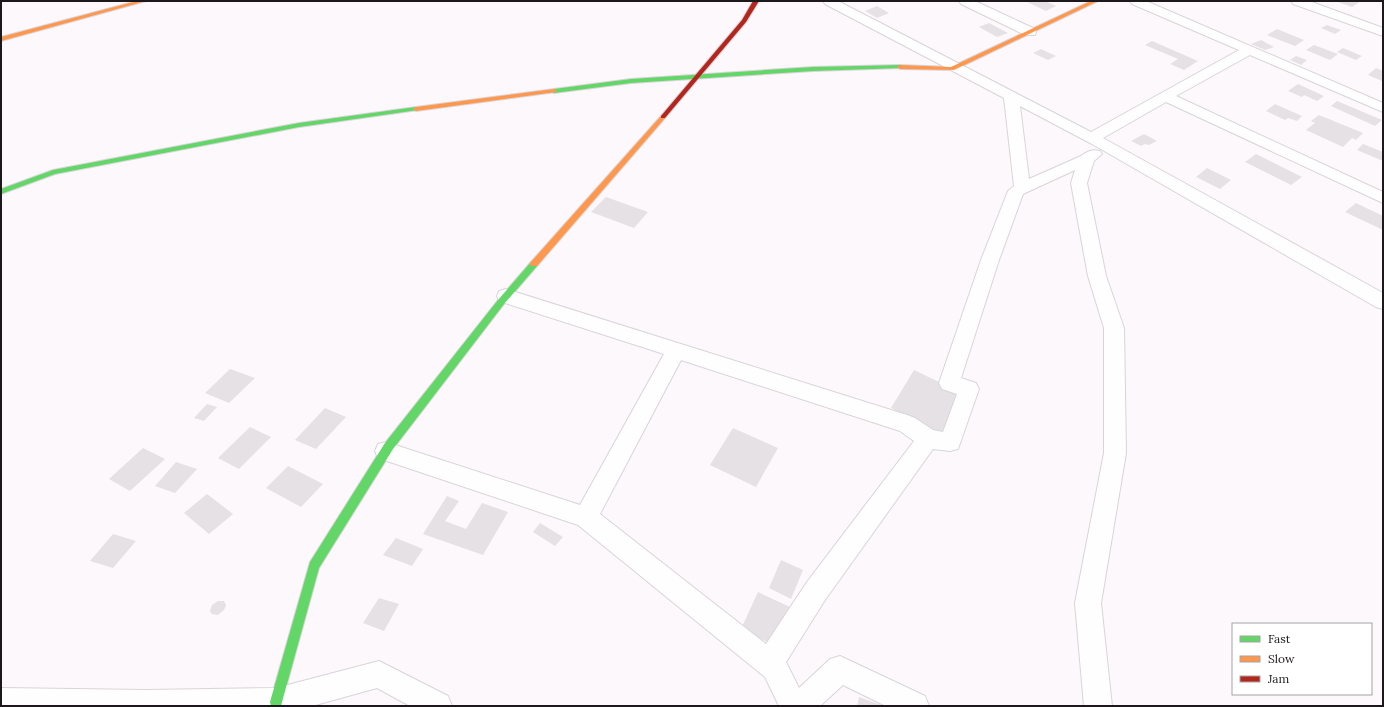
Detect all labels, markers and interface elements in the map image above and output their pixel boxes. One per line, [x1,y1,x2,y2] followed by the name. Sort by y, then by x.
[1232,623,1372,695] legend
[1268,631,1291,646] text: Fast
[1268,651,1295,666] text: Slow
[1267,671,1289,686] text: Jam

